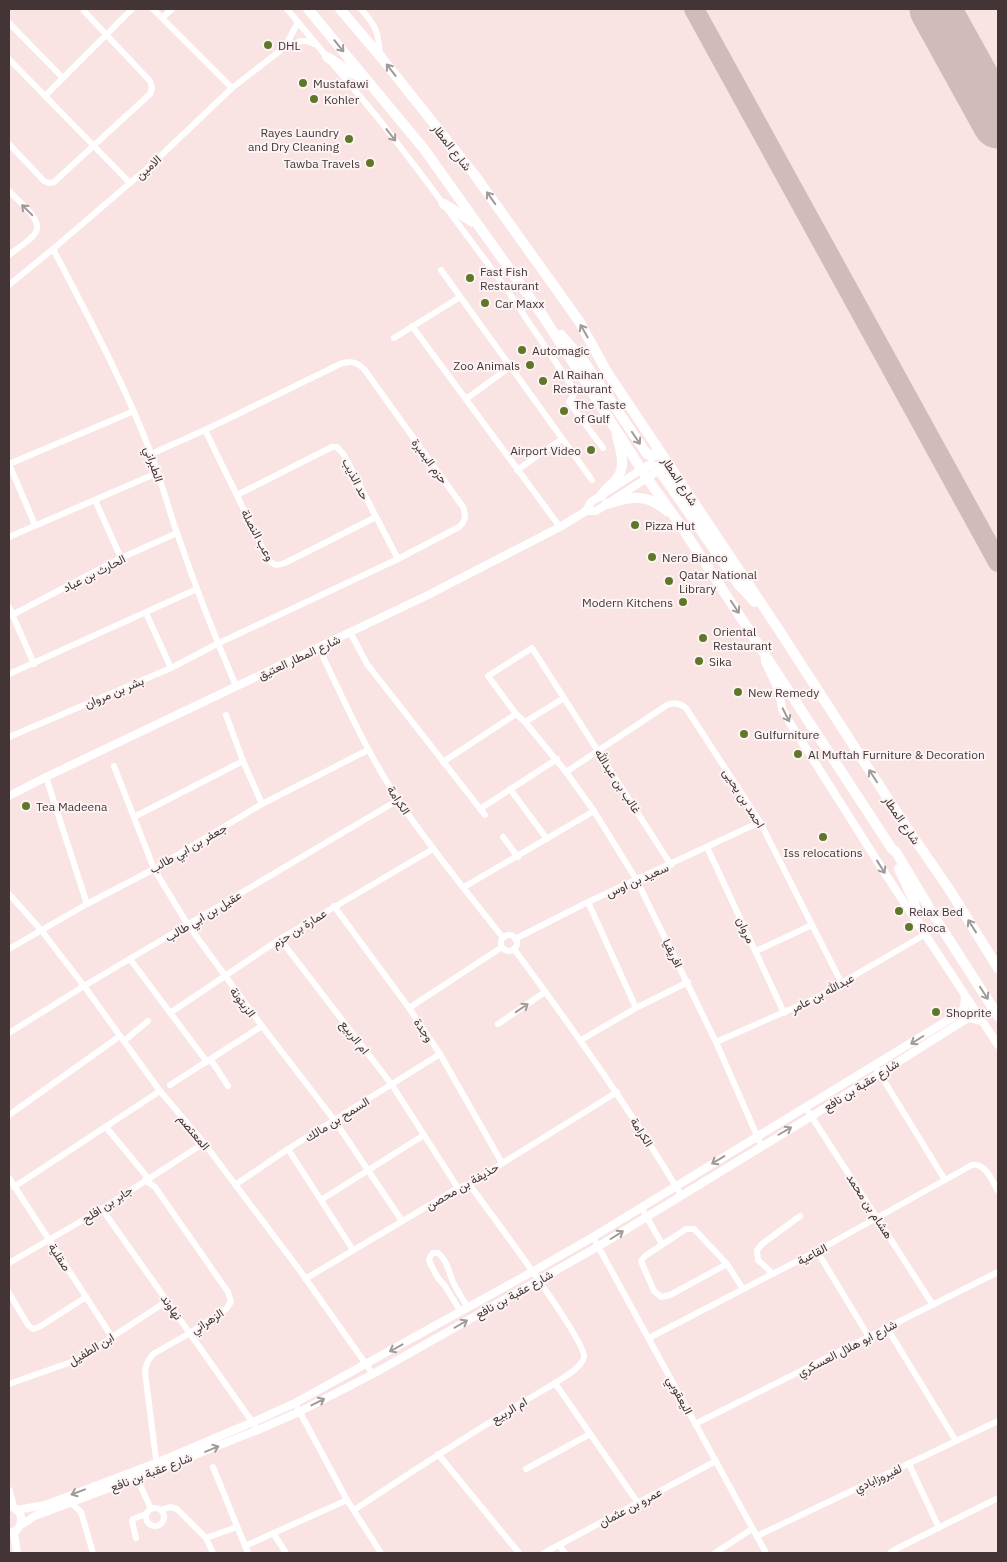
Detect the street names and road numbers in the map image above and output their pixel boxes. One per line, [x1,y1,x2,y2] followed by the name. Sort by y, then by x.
[427,120,475,175] street label: شارع المطار
[132,152,165,183] street label: الامين
[408,435,451,487] street label: حزم البمبرة
[138,444,167,485] street label: الطبراني
[656,453,701,509] street label: شارع المطار
[339,456,373,502] street label: حد الذيب
[237,507,278,564] street label: وعب النصلة
[60,551,128,596] street label: الحارث بن عباد
[255,631,343,684] street label: شارع المطار العتيق
[82,673,146,712] street label: بشر بن مروان
[591,746,644,817] street label: غالب بن عبدالله
[719,765,768,831] street label: احمد بن يحيى
[383,783,414,818] street label: الكرامة
[878,792,924,848] street label: شارع المطار
[147,820,231,879] street label: جعفر بن ابي طالب
[603,859,671,901] street label: سعيد بن اوس
[162,887,245,947] street label: عقيل بن ابي طالب
[269,905,330,952] street label: عمارة بن حزم
[733,915,759,946] street label: مروان
[659,936,686,970] street label: افريقيا
[787,970,857,1017] street label: عبدالله بن عامر
[226,984,259,1021] street label: الزيتونة
[410,1015,437,1045] street label: وجدة
[335,1017,373,1058] street label: ام الربيع
[820,1056,903,1116] street label: شارع عقبة بن نافع
[302,1093,373,1146] street label: السمح بن مالك
[174,1111,213,1154] street label: المعتصم
[626,1115,657,1150] street label: الكرامة
[423,1159,502,1214] street label: حذيفة بن محصن
[843,1171,897,1242] street label: هشام بن محمد
[79,1182,136,1228] street label: جابر بن افلح
[45,1240,75,1274] street label: صقلية
[794,1240,830,1268] street label: القاعية
[472,1266,557,1323] street label: شارع عقبة بن نافع
[157,1291,186,1323] street label: نهاوند
[188,1305,228,1340] street label: الزهراني
[795,1316,901,1382] street label: شارع ابو هلال العسكري
[65,1329,117,1369] street label: ابن الطفيل
[661,1373,696,1418] street label: اليعقوبي
[488,1394,531,1428] street label: ام الربيع
[108,1449,195,1496] street label: شارع عقبة بن نافع
[852,1460,906,1498] street label: لفيروزابادي
[596,1484,665,1531] street label: عمرو بن عثمان

